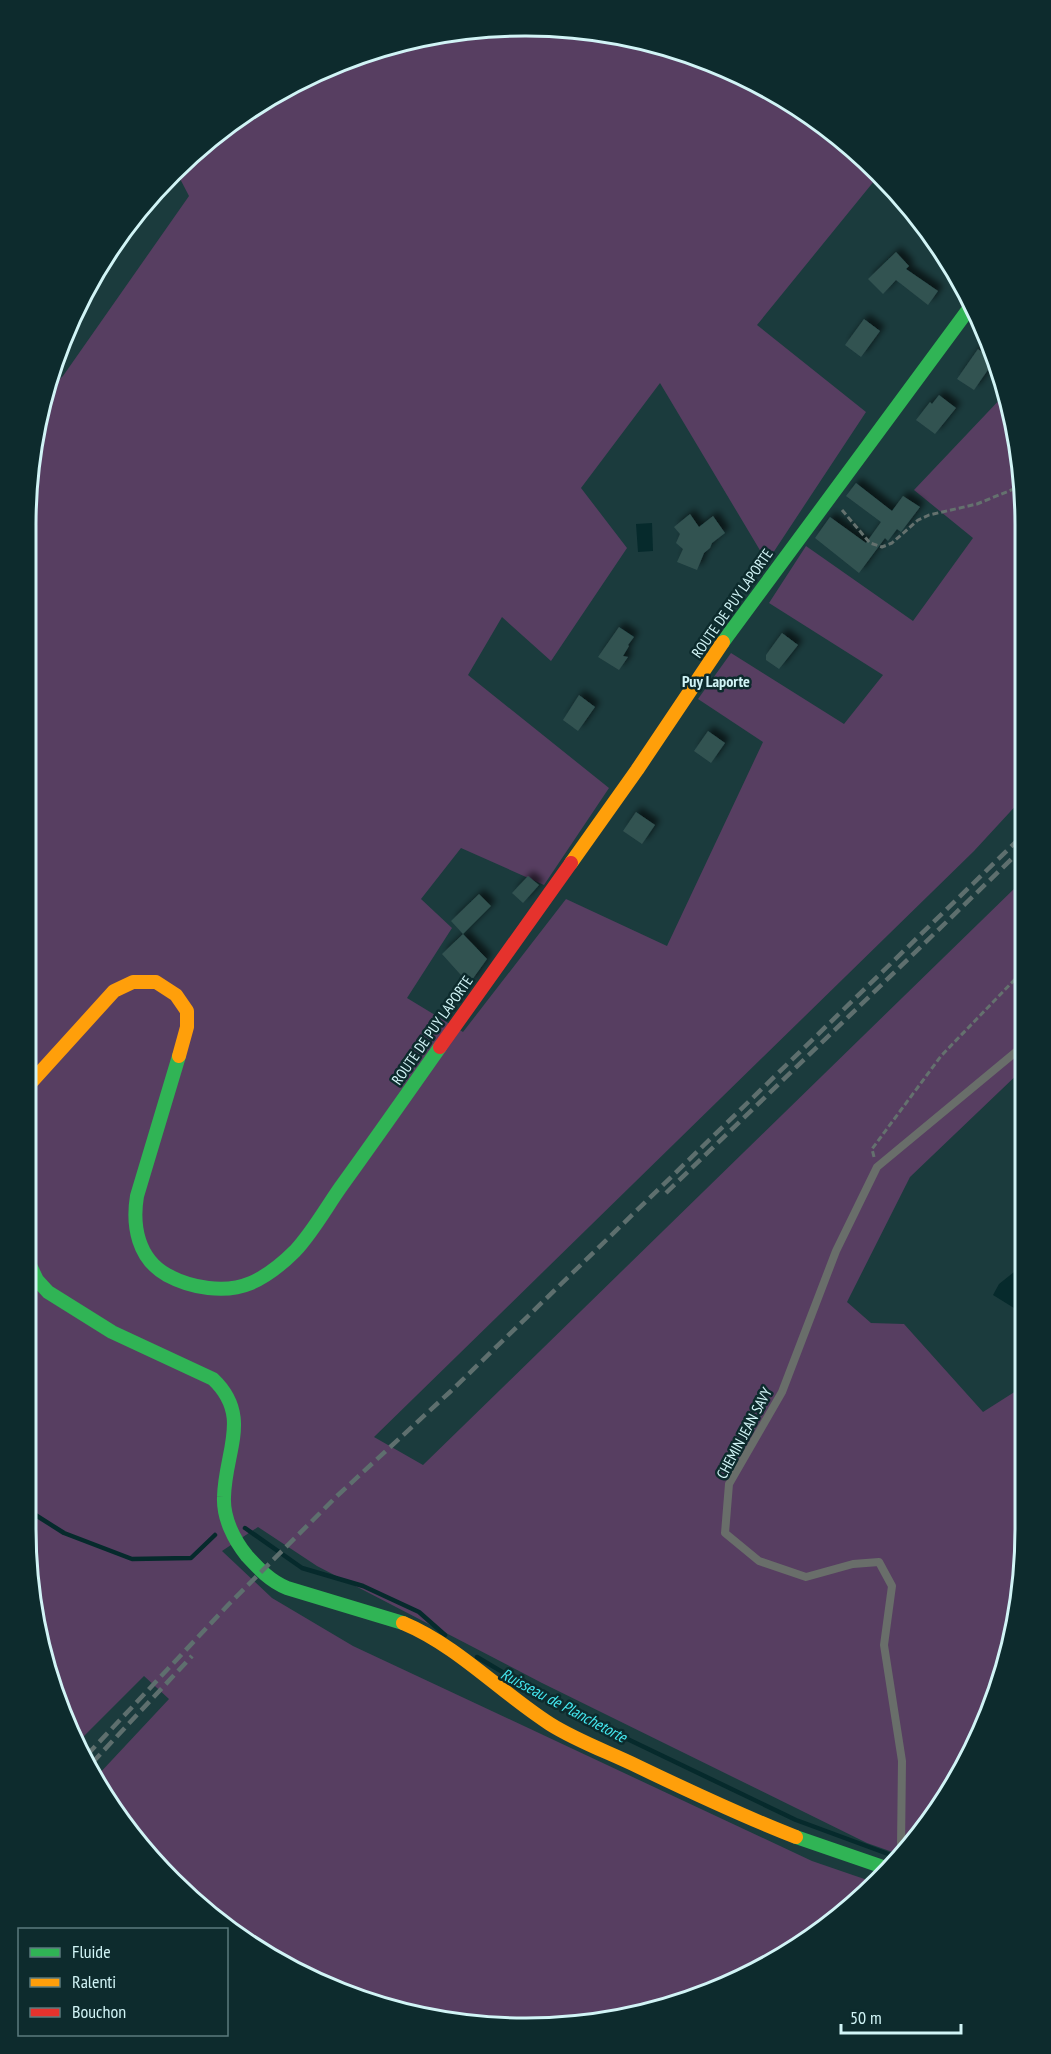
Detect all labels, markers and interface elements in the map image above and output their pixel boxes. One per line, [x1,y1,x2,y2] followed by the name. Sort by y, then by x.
[687,545,777,661] street label: ROUTE DE PUY LAPORTE
[682,671,750,691] district label: Puy Laporte
[387,972,477,1088] street label: ROUTE DE PUY LAPORTE
[712,1384,776,1482] street label: CHEMIN JEAN SAVY
[498,1663,632,1747] water label: Ruisseau de Planchetorte
[18,1928,228,2036] legend
[72,1940,111,1963] text: Fluide
[72,1970,116,1993] text: Ralenti
[841,1997,961,2035] scale bar
[72,2000,126,2023] text: Bouchon
[850,2006,882,2029] text: 50 m

